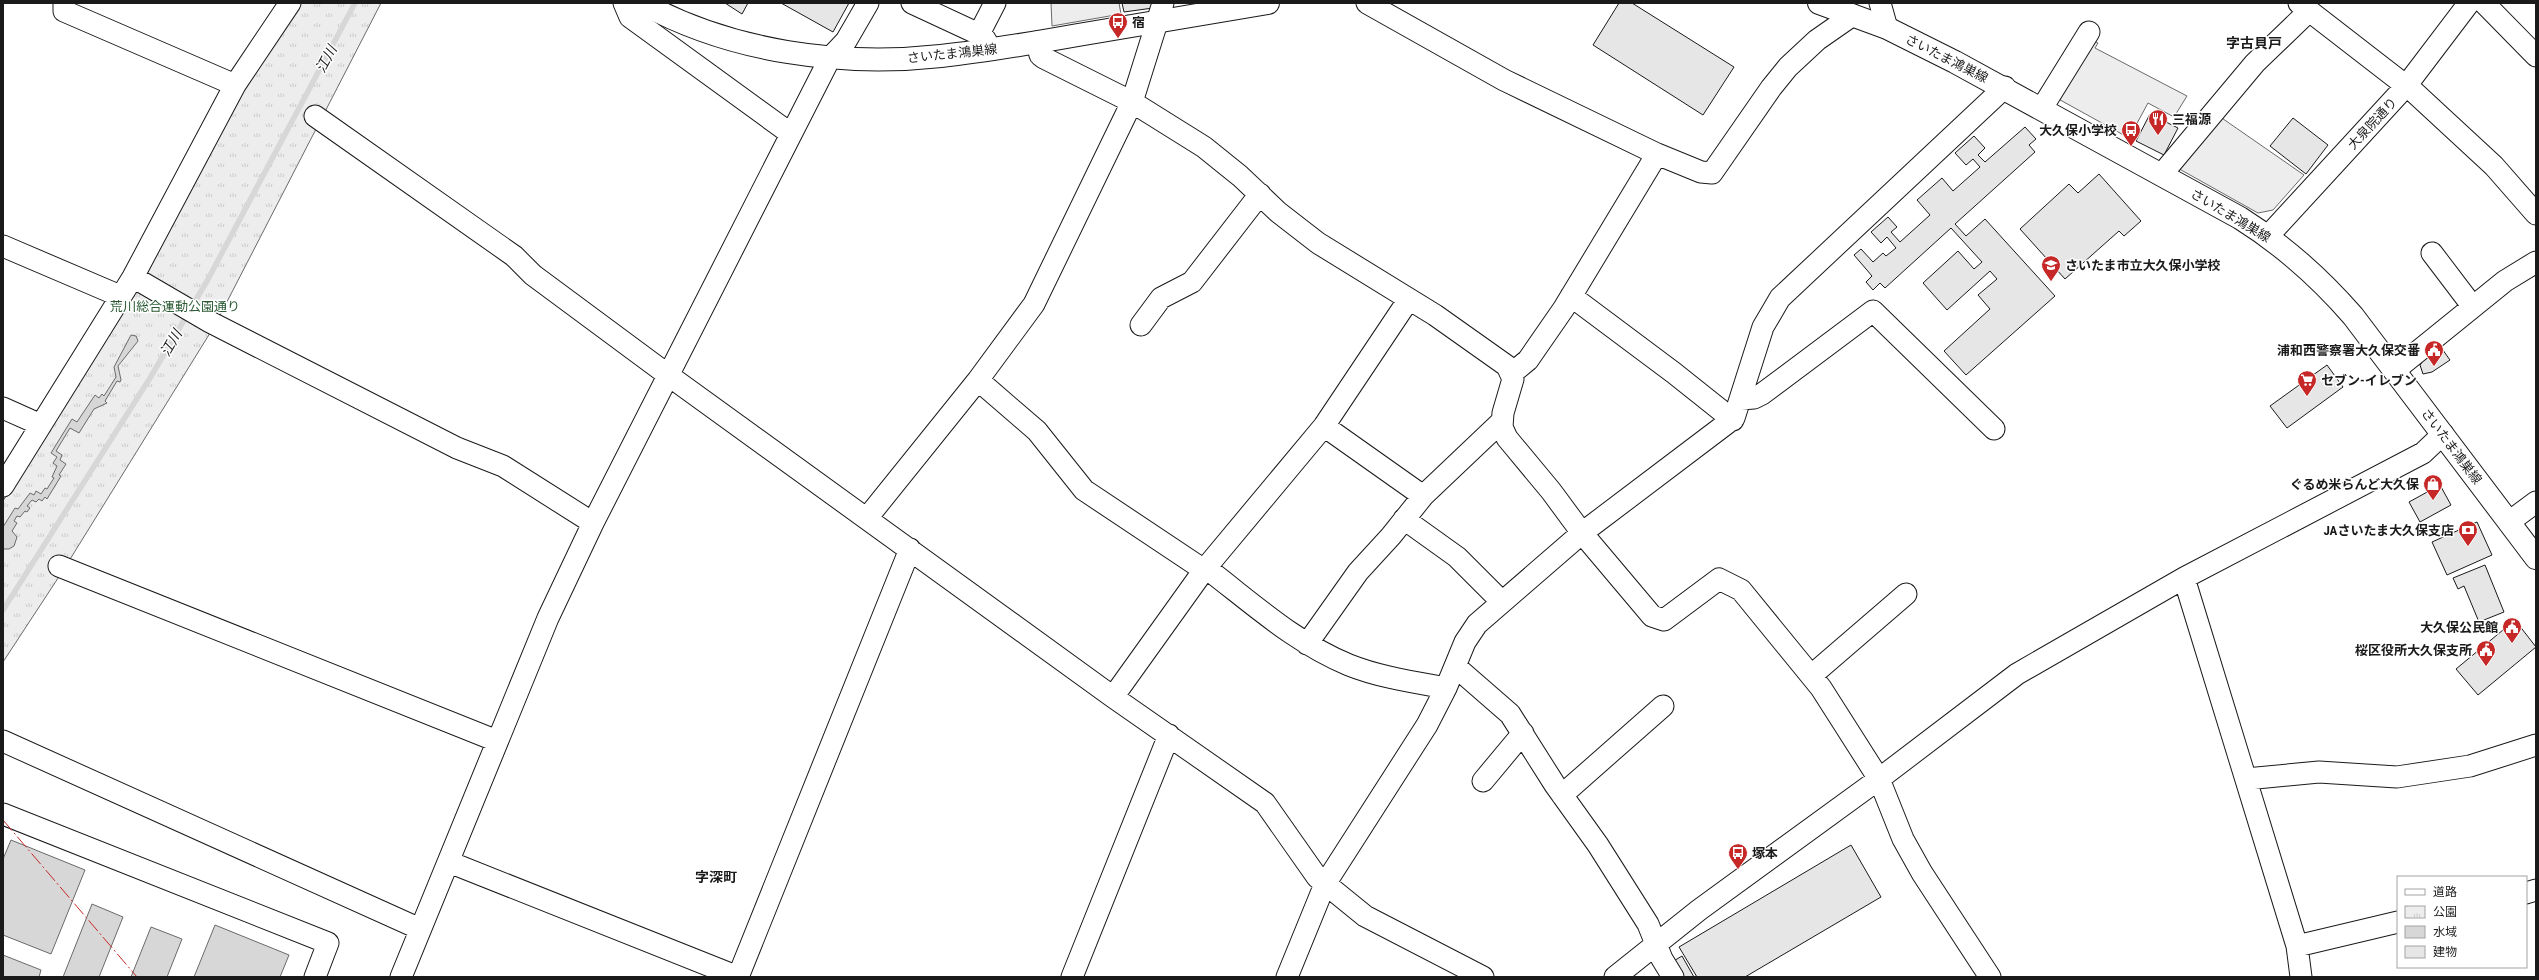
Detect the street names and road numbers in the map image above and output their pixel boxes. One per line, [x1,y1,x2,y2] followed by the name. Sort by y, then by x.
[1903,31,1991,86] street label: さいたま鴻巣線
[906,41,998,66] street label: さいたま鴻巣線
[2345,94,2400,152] street label: 大泉院通り
[2188,186,2273,245] street label: さいたま鴻巣線
[2418,406,2485,487] street label: さいたま鴻巣線

